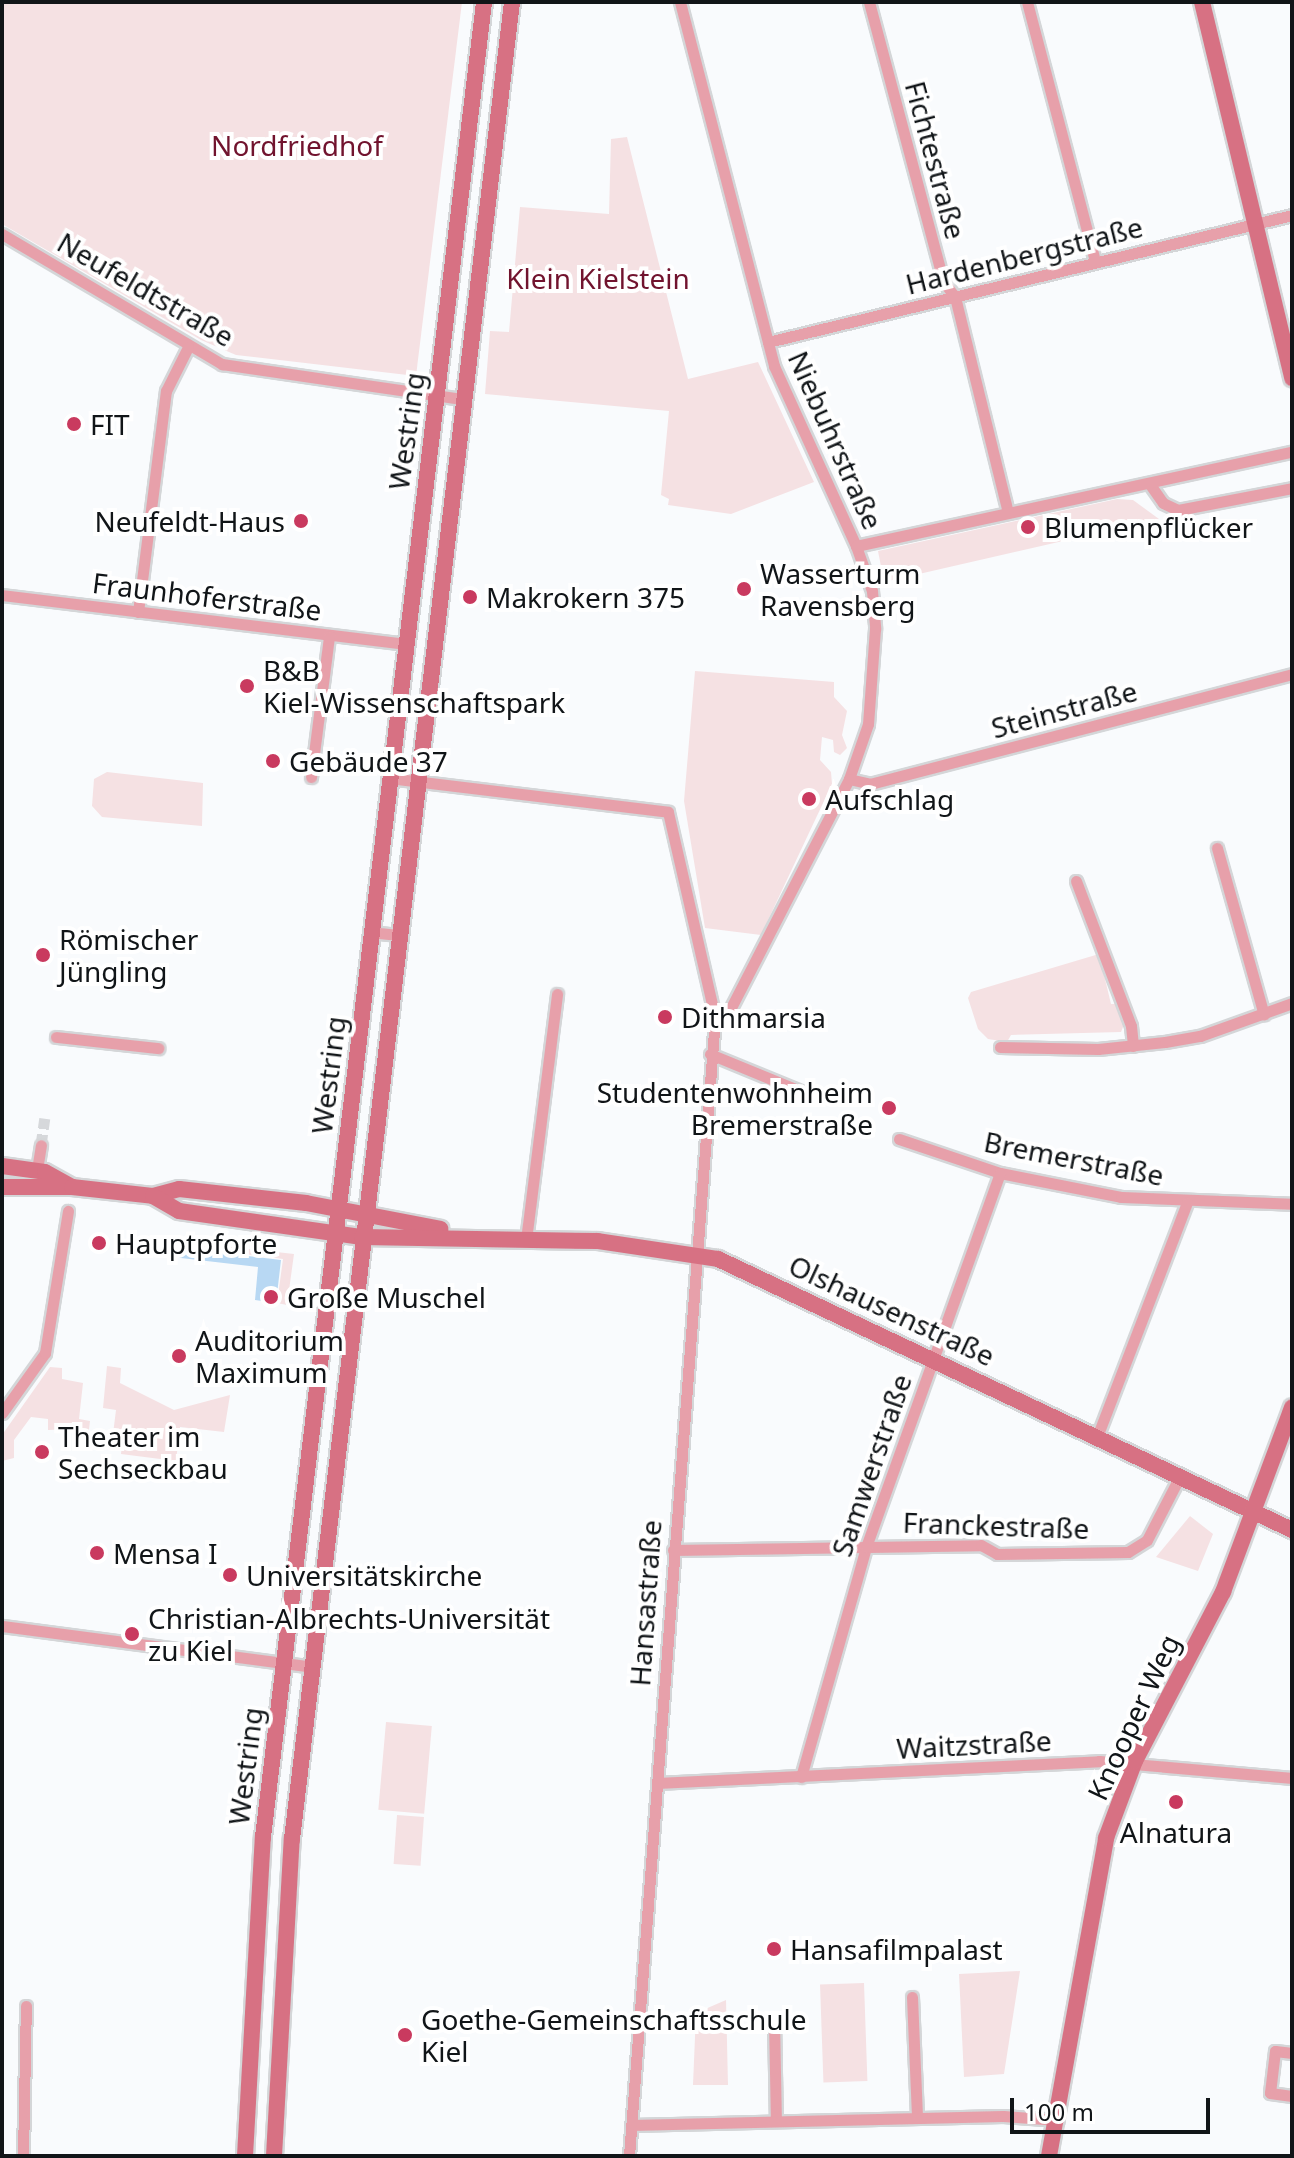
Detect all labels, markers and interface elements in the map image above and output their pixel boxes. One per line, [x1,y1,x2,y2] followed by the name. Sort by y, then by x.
[899,77,973,243] street label: Fichtestraße
[211,128,383,162] park label: Nordfriedhof
[902,209,1146,301] street label: Hardenbergstraße
[52,225,240,353] street label: Neufeldtstraße
[506,261,690,295] park label: Klein Kielstein
[782,346,890,534] street label: Niebuhrstraße
[381,370,431,492] street label: Westring
[90,407,130,441] place label: FIT
[65,415,83,433] marker: FIT
[94,504,285,538] place label: Neufeldt-Haus
[1044,510,1253,544] place label: Blumenpflücker
[292,512,310,530] marker: Neufeldt-Haus
[1019,518,1037,536] marker: Blumenpflücker
[760,556,921,622] place label: Wasserturm Ravensberg
[90,565,324,627] street label: Fraunhoferstraße
[486,580,685,614] place label: Makrokern 375
[735,580,753,598] marker: Wasserturm Ravensberg
[461,588,479,606] marker: Makrokern 375
[263,653,565,719] place label: B&B Kiel-Wissenschaftspark
[987,673,1141,745] street label: Steinstraße
[238,677,256,695] marker: B&B Kiel-Wissenschaftspark
[289,744,448,778] place label: Gebäude 37
[264,752,282,770] marker: Gebäude 37
[825,782,954,816] place label: Aufschlag
[800,790,818,808] marker: Aufschlag
[59,922,198,988] place label: Römischer Jüngling
[34,946,52,964] marker: Römischer Jüngling
[681,1000,826,1034] place label: Dithmarsia
[656,1008,674,1026] marker: Dithmarsia
[304,1014,352,1136] street label: Westring
[597,1075,873,1141] place label: Studentenwohnheim Bremerstraße
[880,1099,898,1117] marker: Studentenwohnheim Bremerstraße
[981,1124,1167,1192] street label: Bremerstraße
[115,1226,277,1260] place label: Hauptpforte
[90,1234,108,1252] marker: Hauptpforte
[784,1248,1000,1372] street label: Olshausenstraße
[287,1280,486,1314] place label: Große Muschel
[262,1288,280,1306] marker: Große Muschel
[195,1323,344,1389] place label: Auditorium Maximum
[170,1347,188,1365] marker: Auditorium Maximum
[824,1370,918,1560] street label: Samwerstraße
[58,1419,228,1485] place label: Theater im Sechseckbau
[33,1443,51,1461] marker: Theater im Sechseckbau
[902,1505,1090,1545] street label: Franckestraße
[622,1519,668,1687] street label: Hansastraße
[113,1536,217,1570] place label: Mensa I
[88,1544,106,1562] marker: Mensa I
[246,1558,482,1592] place label: Universitätskirche
[221,1566,239,1584] marker: Universitätskirche
[148,1601,550,1667] place label: Christian-Albrechts-Universität zu Kiel
[123,1625,141,1643] marker: Christian-Albrechts-Universität zu Kiel
[1080,1629,1186,1805] street label: Knooper Weg
[221,1705,269,1827] street label: Westring
[896,1723,1052,1765] street label: Waitzstraße
[1167,1793,1185,1811] marker: Alnatura
[1120,1815,1232,1849] place label: Alnatura
[790,1932,1003,1966] place label: Hansafilmpalast
[765,1940,783,1958] marker: Hansafilmpalast
[421,2002,807,2068] place label: Goethe-Gemeinschaftsschule Kiel
[396,2026,414,2044] marker: Goethe-Gemeinschaftsschule Kiel
[1014,2082,1214,2132] scale bar
[1024,2095,1094,2128] text: 100 m

